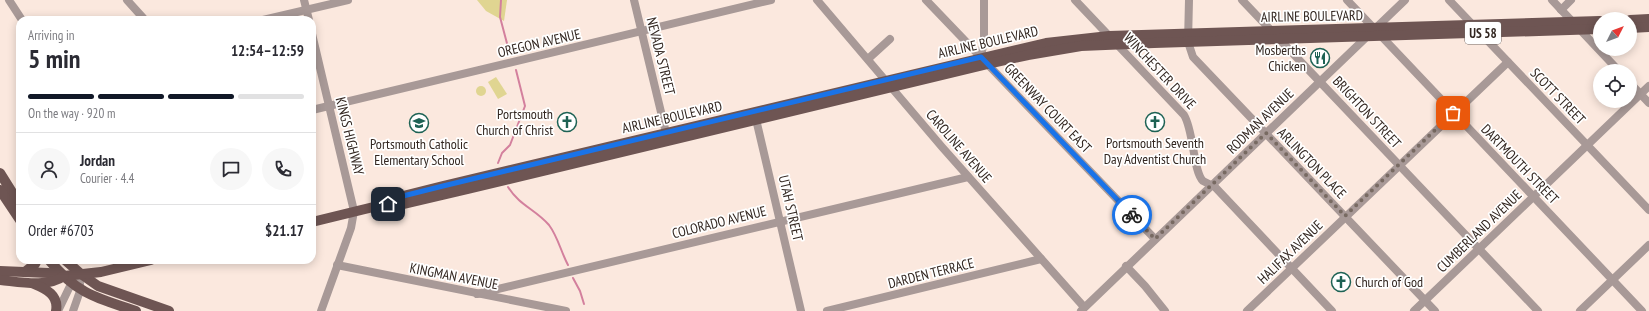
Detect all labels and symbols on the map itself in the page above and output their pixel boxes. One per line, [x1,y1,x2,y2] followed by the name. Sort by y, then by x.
[1261,6,1363,26] street label: AIRLINE BOULEVARD
[1593,12,1637,56] north arrow
[643,15,680,97] street label: NEVADA STREET
[936,22,1040,62] street label: AIRLINE BOULEVARD
[1465,22,1501,44] road number: US 58
[496,25,582,61] street label: OREGON AVENUE
[1120,29,1200,113] street label: WINCHESTER DRIVE
[1256,41,1306,75] place label: Mosberths Chicken
[1309,47,1331,69] restaurant icon: Mosberths Chicken
[1001,59,1096,157] street label: GREENWAY COURT EAST
[1527,64,1590,129] street label: SCOTT STREET
[1329,72,1406,152] street label: BRIGHTON STREET
[1223,85,1297,157] street label: RODMAN AVENUE
[332,95,369,178] street label: KINGS HIGHWAY
[1436,96,1470,130] pin
[620,97,724,137] street label: AIRLINE BOULEVARD
[476,105,553,139] place label: Portsmouth Church of Christ
[922,106,996,186] street label: CAROLINE AVENUE
[556,111,578,133] church icon: Portsmouth Church of Christ
[1144,111,1166,133] church icon: Portsmouth Seventh Day Adventist Church
[408,112,430,134] school or university icon: Portsmouth Catholic Elementary School
[1477,120,1563,208] street label: DARTMOUTH STREET
[1274,124,1350,202] street label: ARLINGTON PLACE
[1104,134,1206,168] place label: Portsmouth Seventh Day Adventist Church
[370,135,468,169] place label: Portsmouth Catholic Elementary School
[775,173,807,243] street label: UTAH STREET
[1433,186,1525,276] street label: CUMBERLAND AVENUE
[371,187,405,221] pin
[1112,195,1152,235] courier
[670,202,768,242] street label: COLORADO AVENUE
[1254,216,1326,288] street label: HALIFAX AVENUE
[886,254,976,292] street label: DARDEN TERRACE
[408,259,500,293] street label: KINGMAN AVENUE
[1330,271,1352,293] church icon: Church of God
[1355,273,1423,291] place label: Church of God

